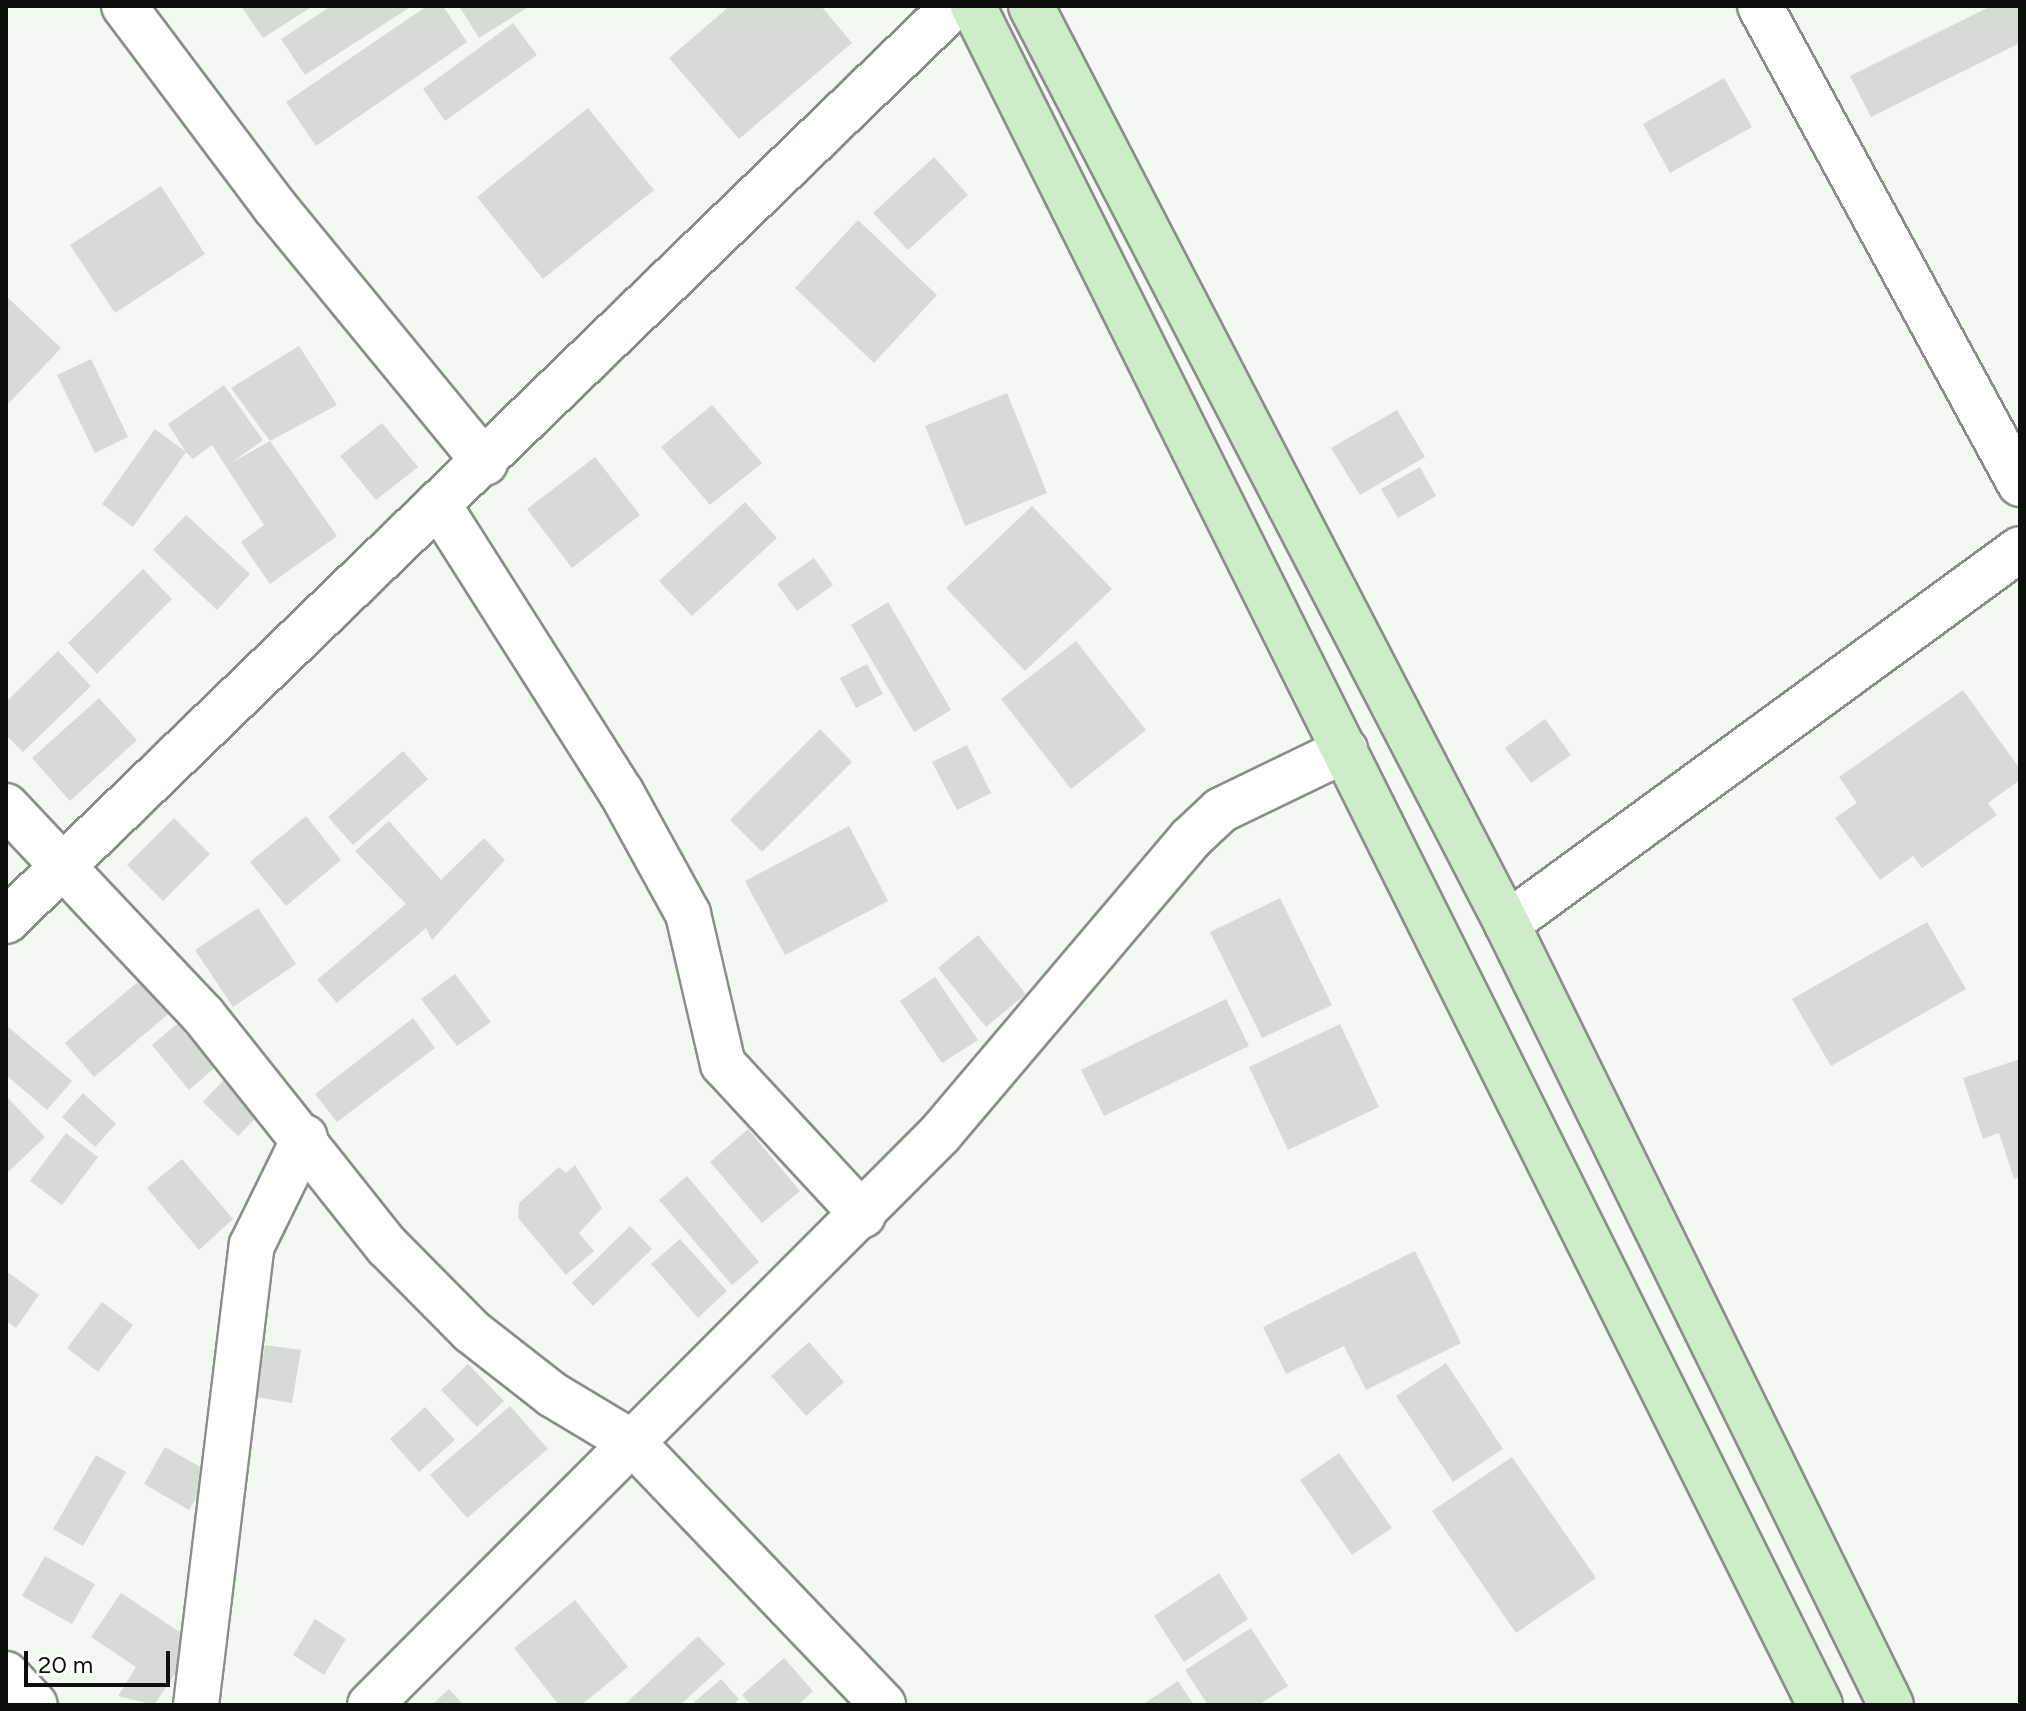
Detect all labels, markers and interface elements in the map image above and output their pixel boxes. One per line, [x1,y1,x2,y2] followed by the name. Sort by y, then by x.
[28,1635,174,1685] scale bar
[38,1650,93,1679] text: 20 m

